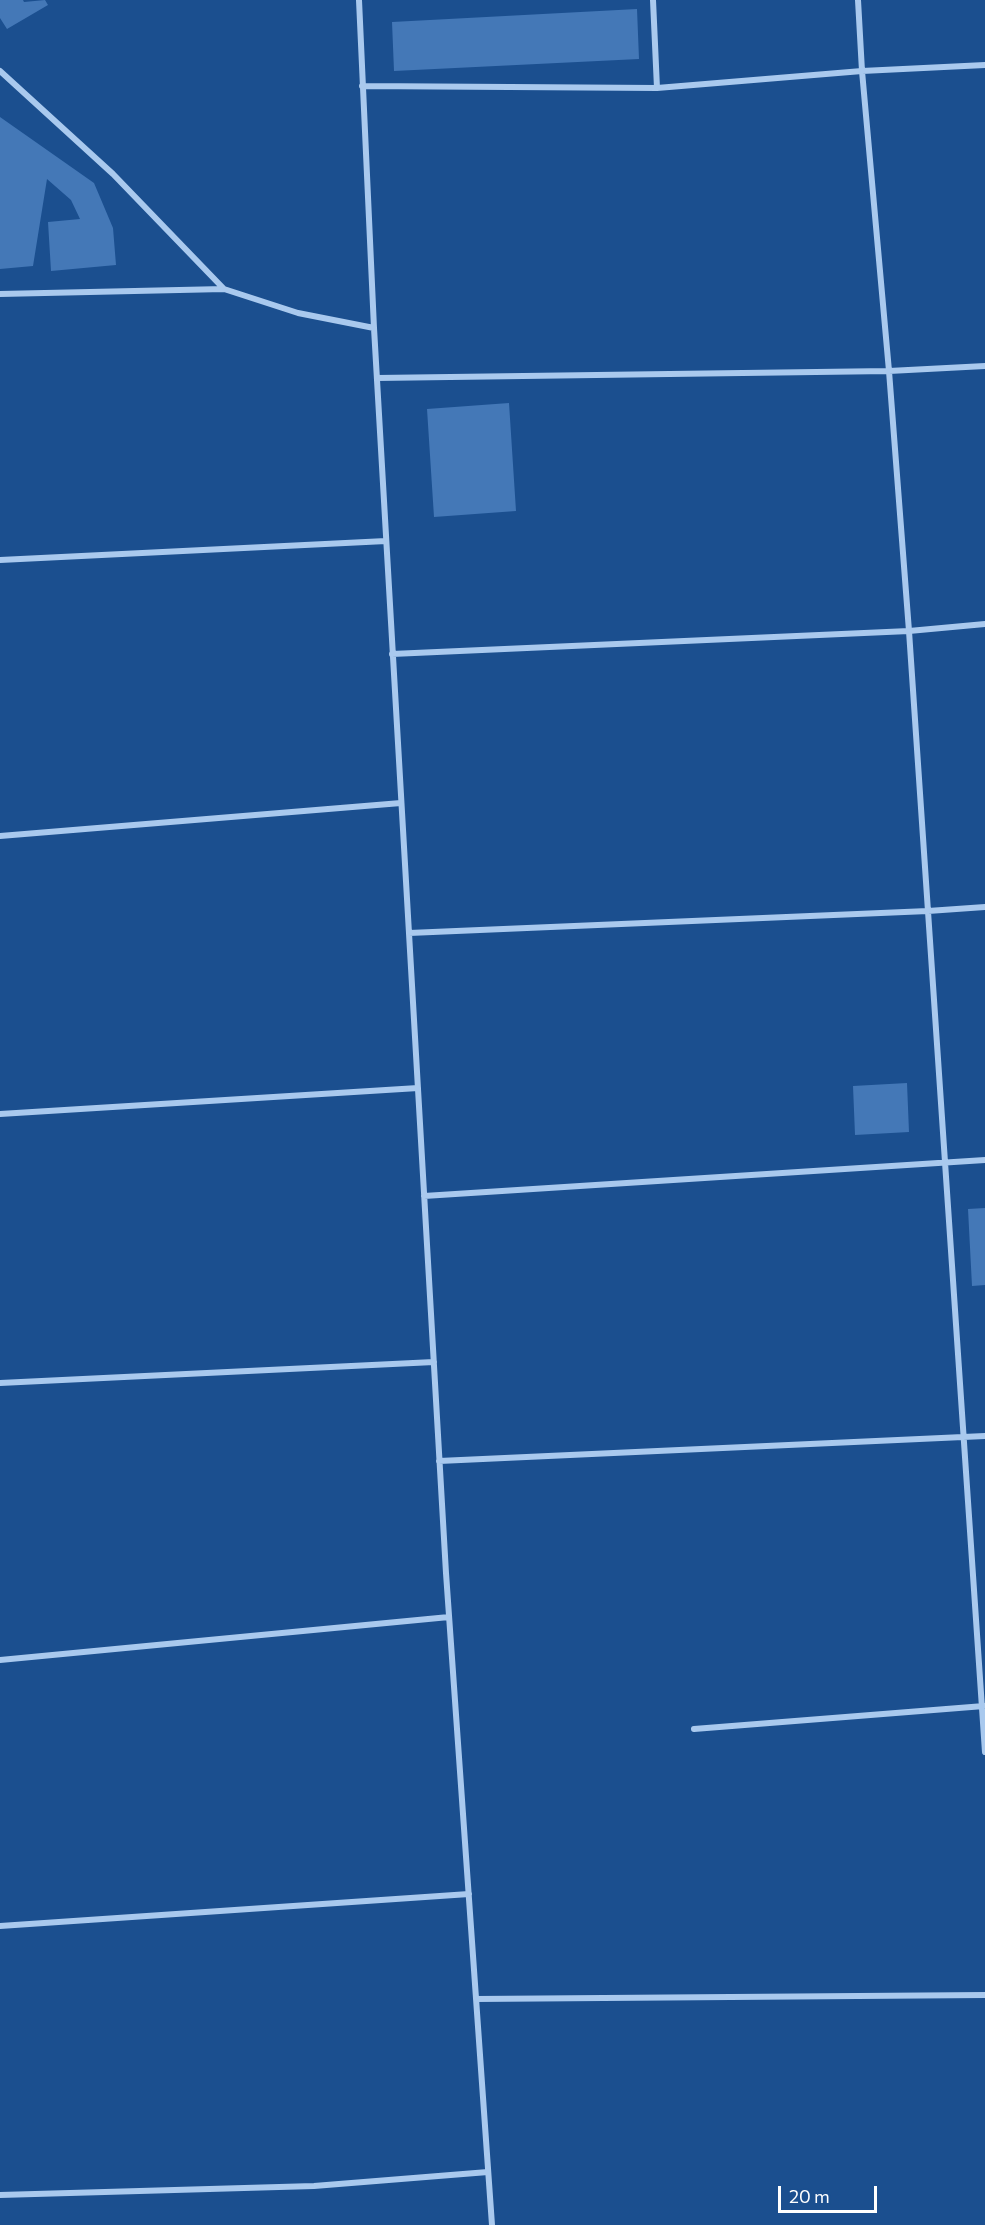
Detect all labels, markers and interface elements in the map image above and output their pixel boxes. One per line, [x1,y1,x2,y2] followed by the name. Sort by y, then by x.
[781,2174,880,2212] scale bar
[789,2185,830,2207] text: 20 m

